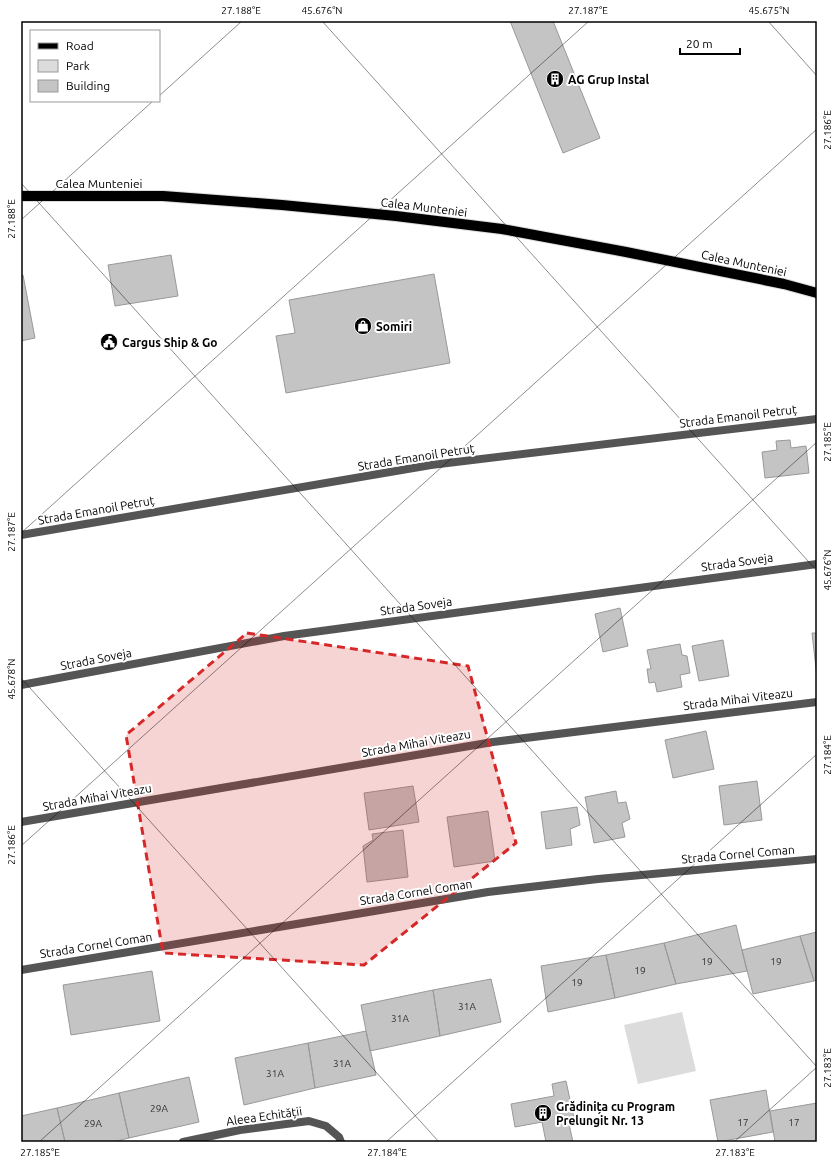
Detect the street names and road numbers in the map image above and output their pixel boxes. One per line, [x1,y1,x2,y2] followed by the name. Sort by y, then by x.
[56,177,143,190] street label: Calea Munteniei
[380,195,468,219] street label: Calea Munteniei
[700,248,788,278] street label: Calea Munteniei
[679,402,798,430] street label: Strada Emanoil Petruț
[357,441,476,473] street label: Strada Emanoil Petruț
[37,493,155,527] street label: Strada Emanoil Petruț
[700,551,774,573] street label: Strada Soveja
[379,595,453,617] street label: Strada Soveja
[59,646,133,672] street label: Strada Soveja
[682,686,794,712] street label: Strada Mihai Viteazu
[360,727,472,759] street label: Strada Mihai Viteazu
[41,781,153,813] street label: Strada Mihai Viteazu
[681,843,795,865] street label: Strada Cornel Coman
[359,877,473,907] street label: Strada Cornel Coman
[39,930,153,960] street label: Strada Cornel Coman
[225,1104,303,1128] street label: Aleea Echității

